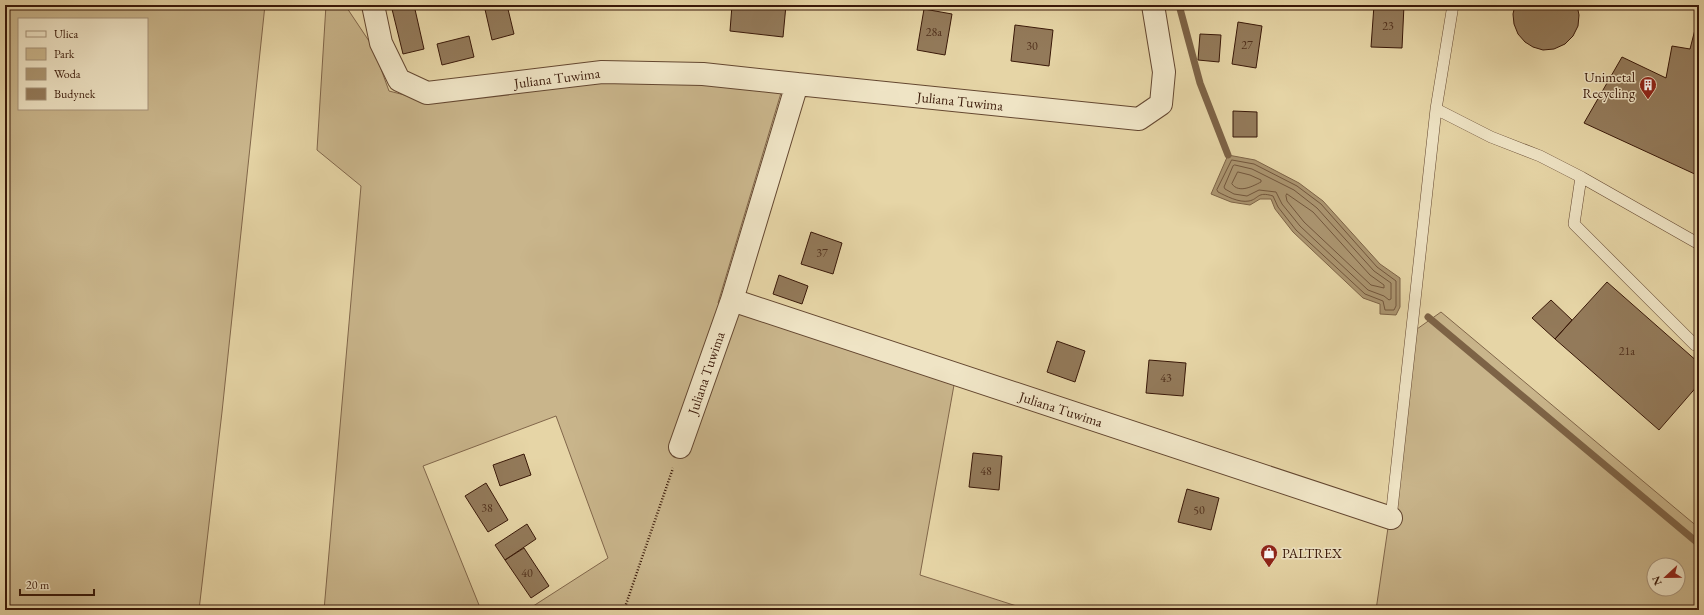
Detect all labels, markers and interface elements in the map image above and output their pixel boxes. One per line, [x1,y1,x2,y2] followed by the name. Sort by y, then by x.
[18,18,148,110] legend
[1382,18,1394,34] house number: 23
[926,24,942,40] house number: 28a
[54,26,78,42] text: Ulica
[1241,37,1253,53] house number: 27
[1026,38,1038,54] house number: 30
[54,46,75,62] text: Park
[512,64,601,92] street label: Juliana Tuwima
[54,66,81,82] text: Woda
[1583,68,1636,102] place label: Unimetal Recycling
[1638,75,1658,100] building icon: Unimetal Recycling
[54,86,96,102] text: Budynek
[915,87,1004,115] street label: Juliana Tuwima
[816,245,828,261] house number: 37
[683,329,729,418] street label: Juliana Tuwima
[1619,343,1635,359] house number: 21a
[1160,370,1172,386] house number: 43
[1016,387,1105,431] street label: Juliana Tuwima
[980,463,992,479] house number: 48
[481,500,493,516] house number: 38
[1193,502,1205,518] house number: 50
[1259,543,1279,568] shop icon: PALTREX
[1282,544,1342,562] place label: PALTREX
[1646,557,1686,597] north arrow
[521,565,533,581] house number: 40
[20,571,94,597] scale bar
[1649,574,1665,587] text: N
[26,577,50,593] text: 20 m

